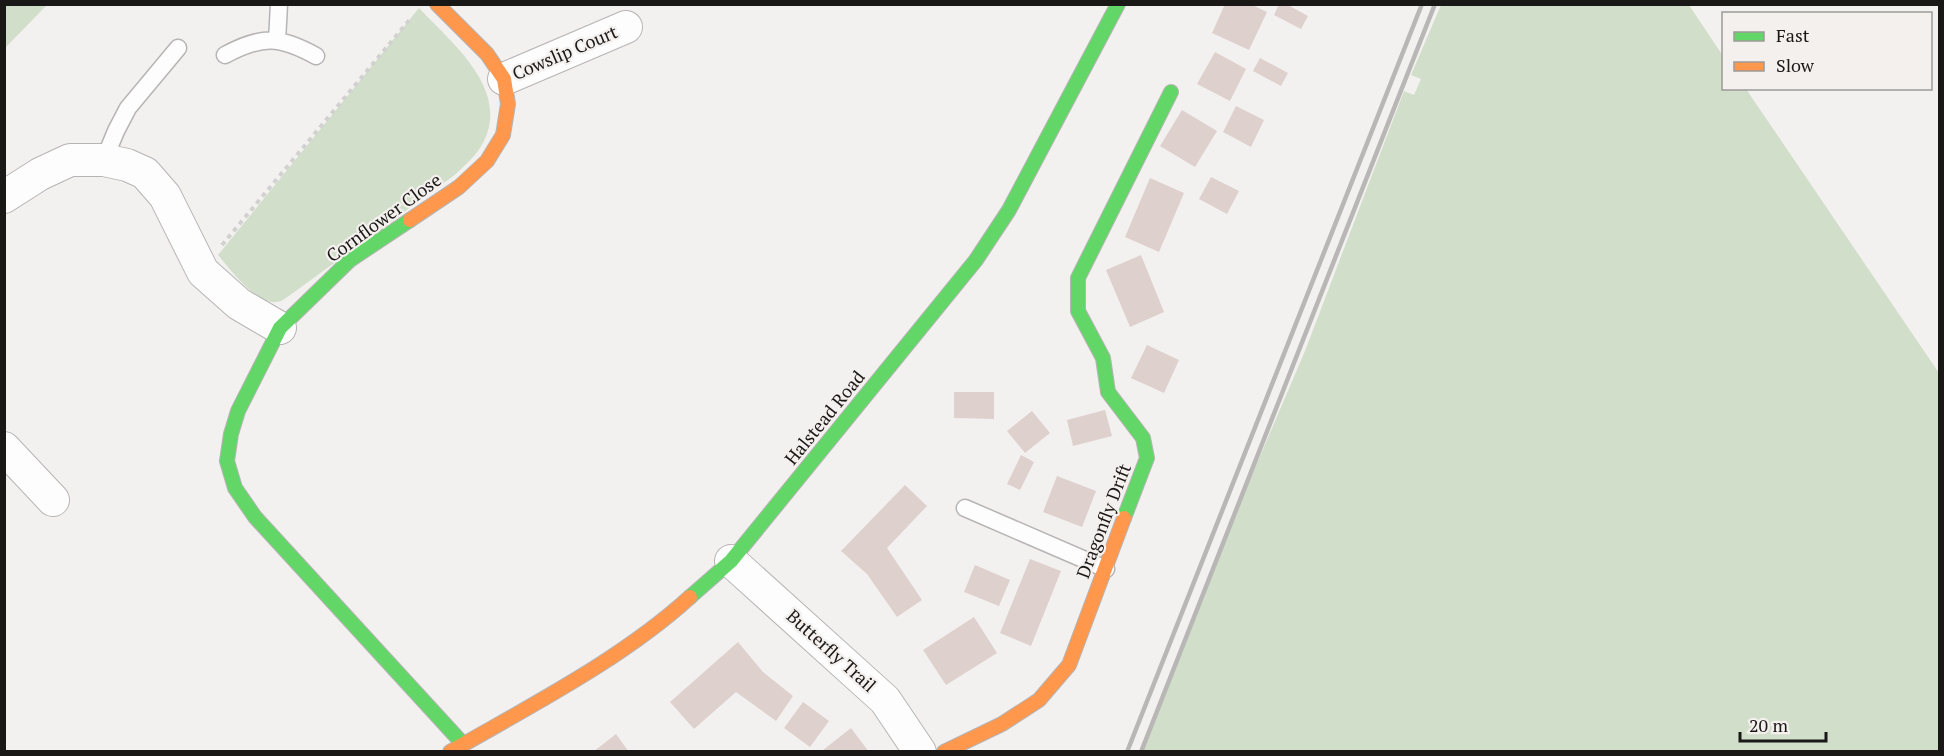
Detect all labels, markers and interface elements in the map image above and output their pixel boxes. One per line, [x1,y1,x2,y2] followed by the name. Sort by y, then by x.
[1722,12,1932,90] legend
[508,19,621,85] street label: Cowslip Court
[1776,23,1810,47] text: Fast
[1776,53,1815,77] text: Slow
[321,167,446,267] street label: Cornflower Close
[779,365,870,470] street label: Halstead Road
[1070,460,1136,581] street label: Dragonfly Drift
[782,604,882,697] street label: Butterfly Trail
[1740,705,1826,743] scale bar
[1749,713,1789,737] text: 20 m

